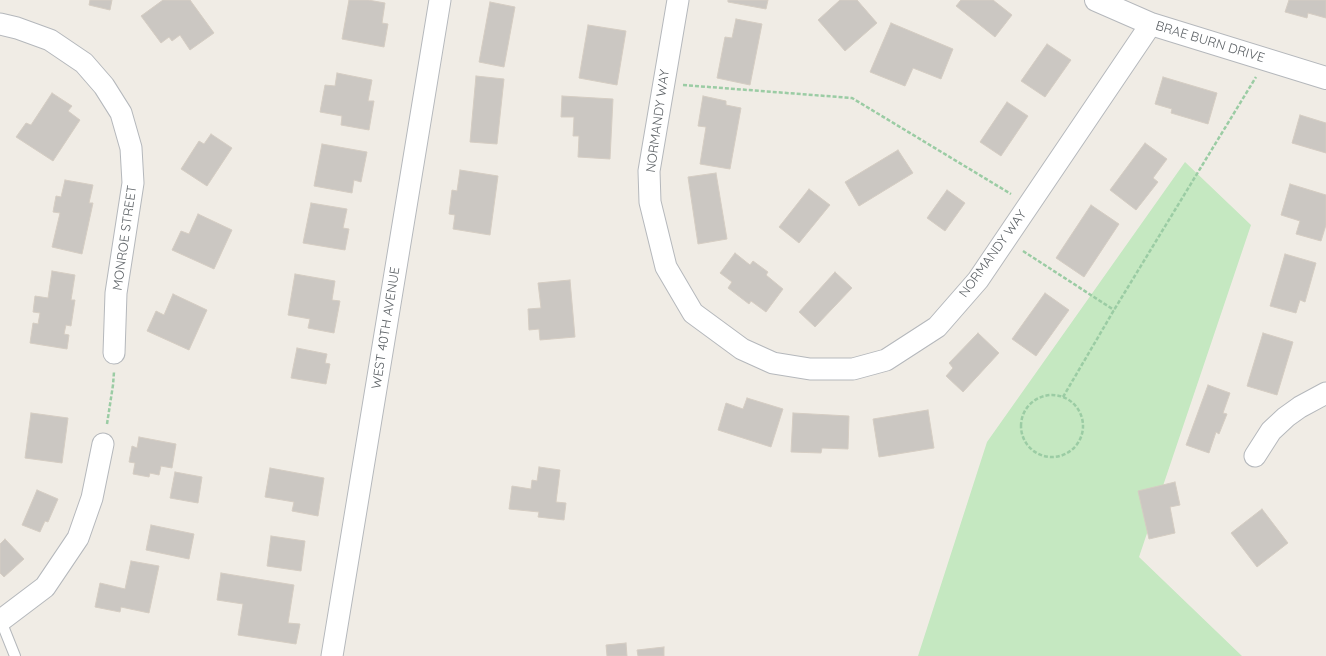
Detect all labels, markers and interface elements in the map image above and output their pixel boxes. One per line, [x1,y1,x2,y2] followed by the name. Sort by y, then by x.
[1154,18,1266,66] street label: BRAE BURN DRIVE
[643,68,673,174] street label: NORMANDY WAY
[110,184,140,292] street label: MONROE STREET
[956,207,1030,301] street label: NORMANDY WAY
[369,266,403,390] street label: WEST 40TH AVENUE

